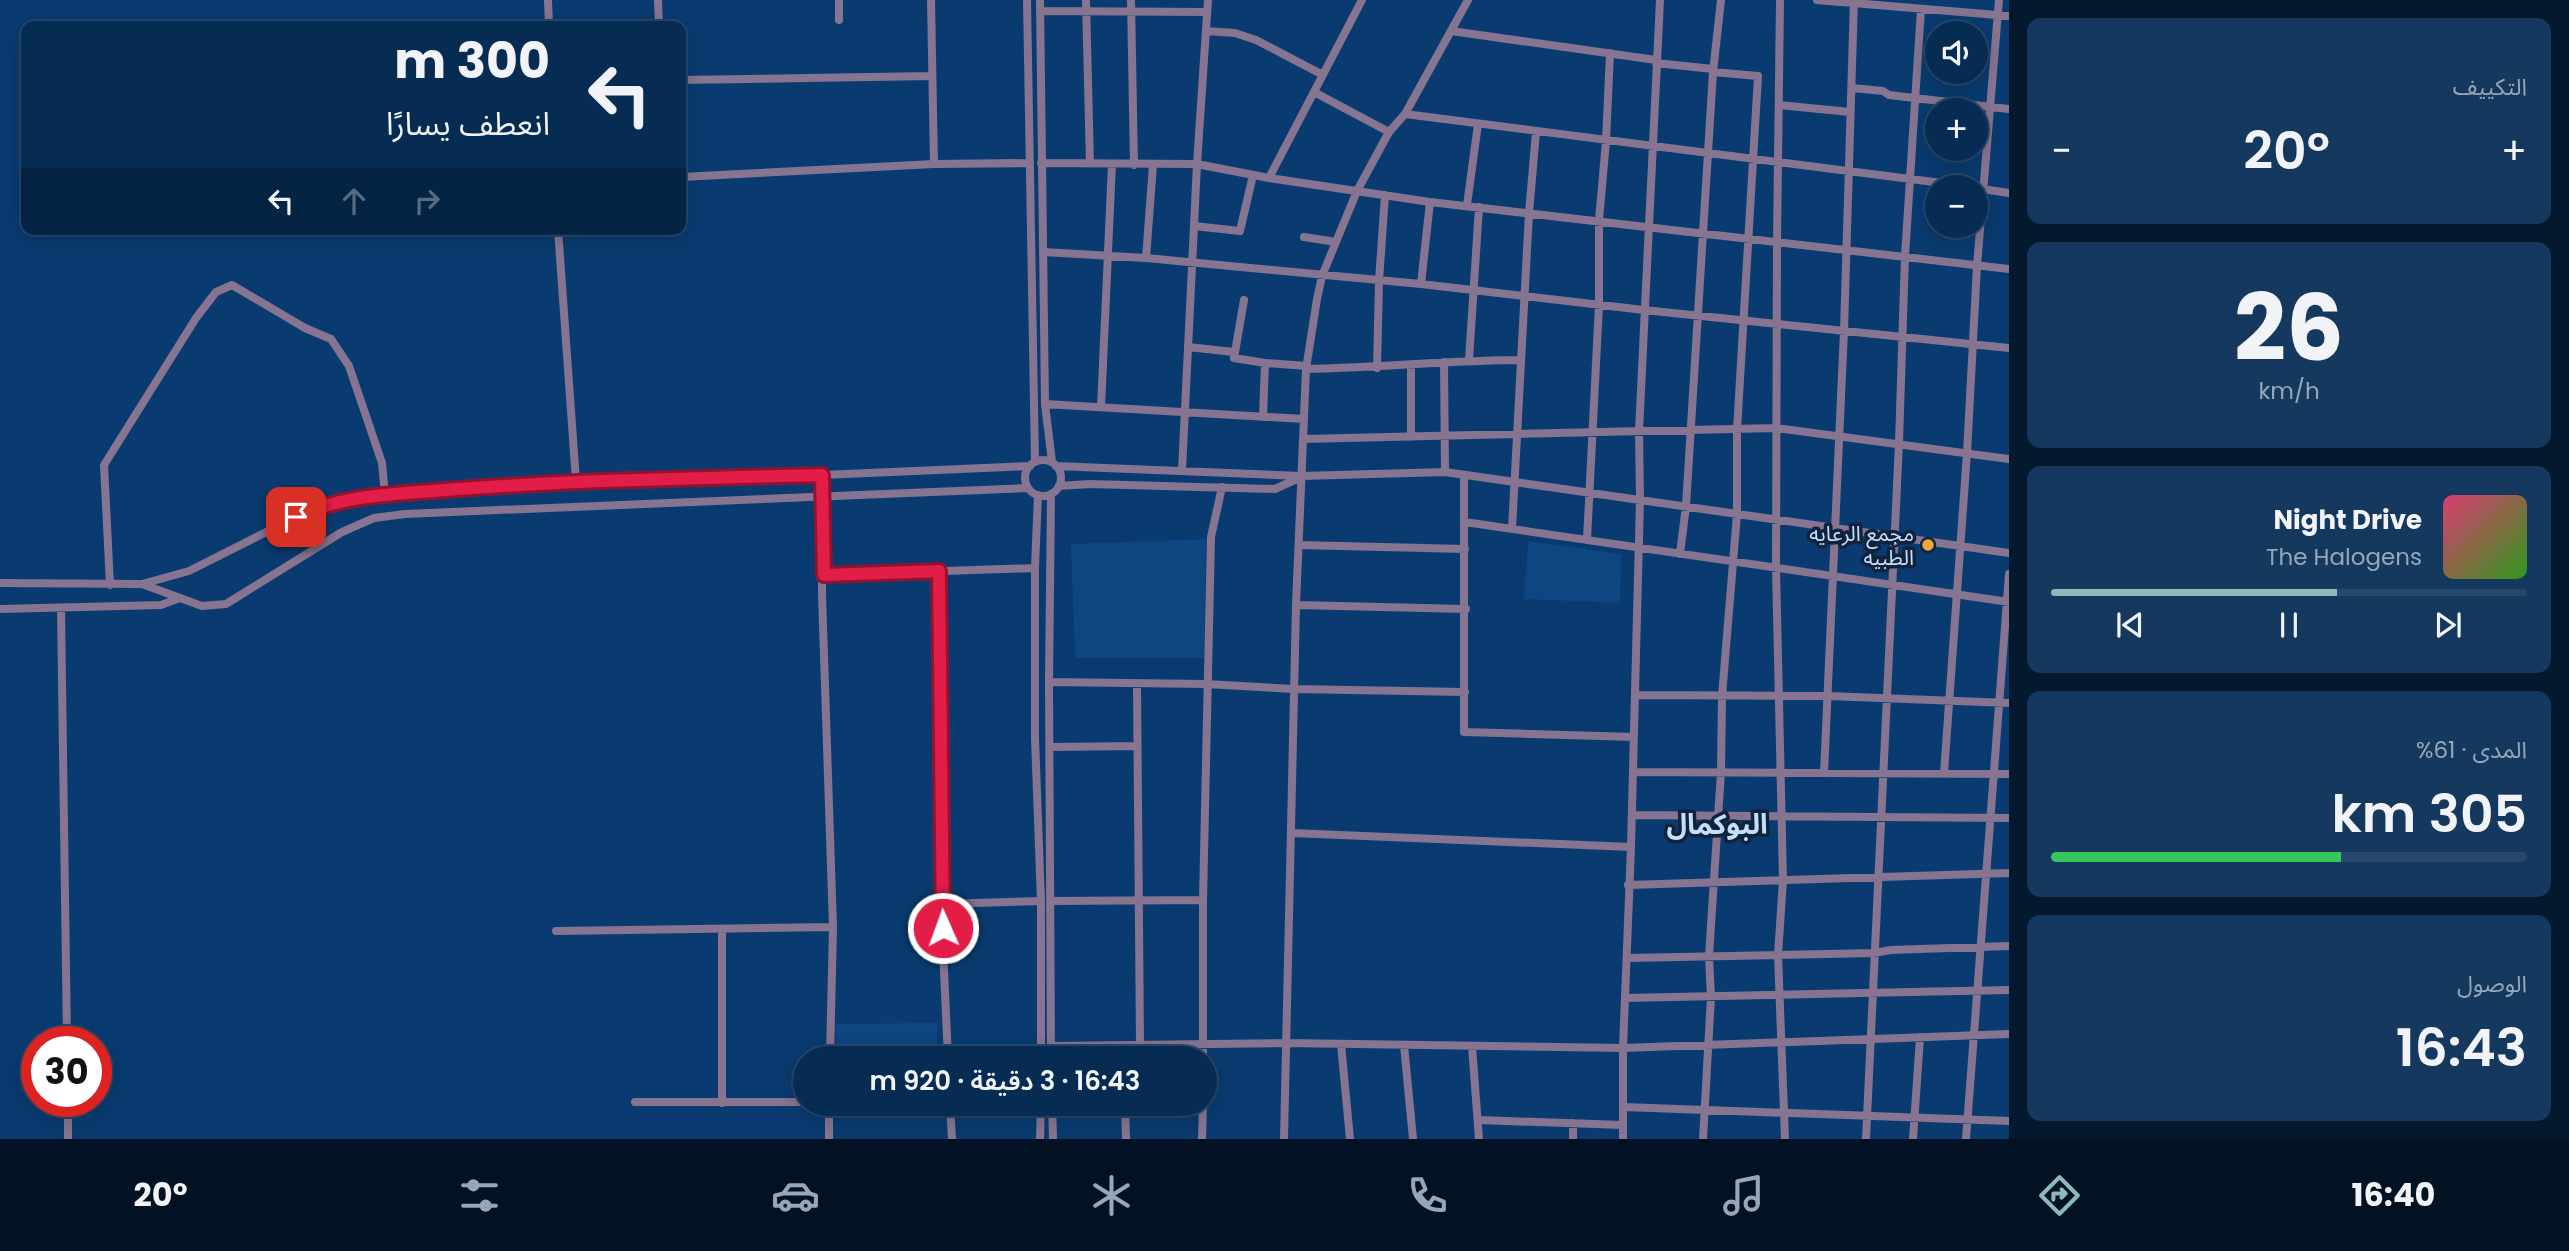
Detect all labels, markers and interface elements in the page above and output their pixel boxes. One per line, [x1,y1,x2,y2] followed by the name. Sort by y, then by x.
[1925,21,1988,238] map controls
[1925,21,1988,84] button: sound
[394,27,550,95] text: 300 m
[574,49,665,140] icon: left
[2453,71,2527,103] text: التكييف
[1925,98,1988,161] button: +
[386,101,550,146] text: انعطف يسارًا
[2243,114,2330,187] text: 20°
[2051,124,2072,177] text: −
[2501,124,2527,177] text: +
[1925,175,1988,238] button: −
[262,182,300,220] icon: left
[335,182,373,220] icon: ahead
[408,182,446,220] icon: right
[2234,264,2344,392] text: 26
[2258,375,2320,407] text: km/h
[266,487,326,547] pin
[277,498,315,536] icon: arrive
[2274,502,2422,538] text: Night Drive
[1809,519,1914,572] place label: مجمع الرعايه الطبيه
[1920,537,1936,553] marker: مجمع الرعايه الطبيه
[2266,541,2422,573] text: The Halogens
[2111,606,2149,644] icon: previous
[2270,606,2308,644] icon: pause
[2429,606,2467,644] icon: next
[2416,734,2527,766] text: المدى · 61%
[2332,777,2527,850] text: 305 km
[1666,805,1768,844] district label: البوكمال
[906,891,980,965] position arrow
[2457,968,2527,1000] text: الوصول
[2396,1011,2527,1084] text: 16:43
[21,1026,112,1117] speed limit sign: 30
[870,1063,1140,1099] text: 16:43 · 3 دقيقة · 920 m
[455,1171,504,1220] icon: filters
[771,1171,820,1220] icon: car
[1087,1171,1136,1220] icon: climate
[1403,1171,1452,1220] icon: phone
[1719,1171,1768,1220] icon: music
[2035,1171,2084,1220] icon: directions
[134,1172,188,1217] text: 20°
[2351,1172,2435,1217] text: 16:40

